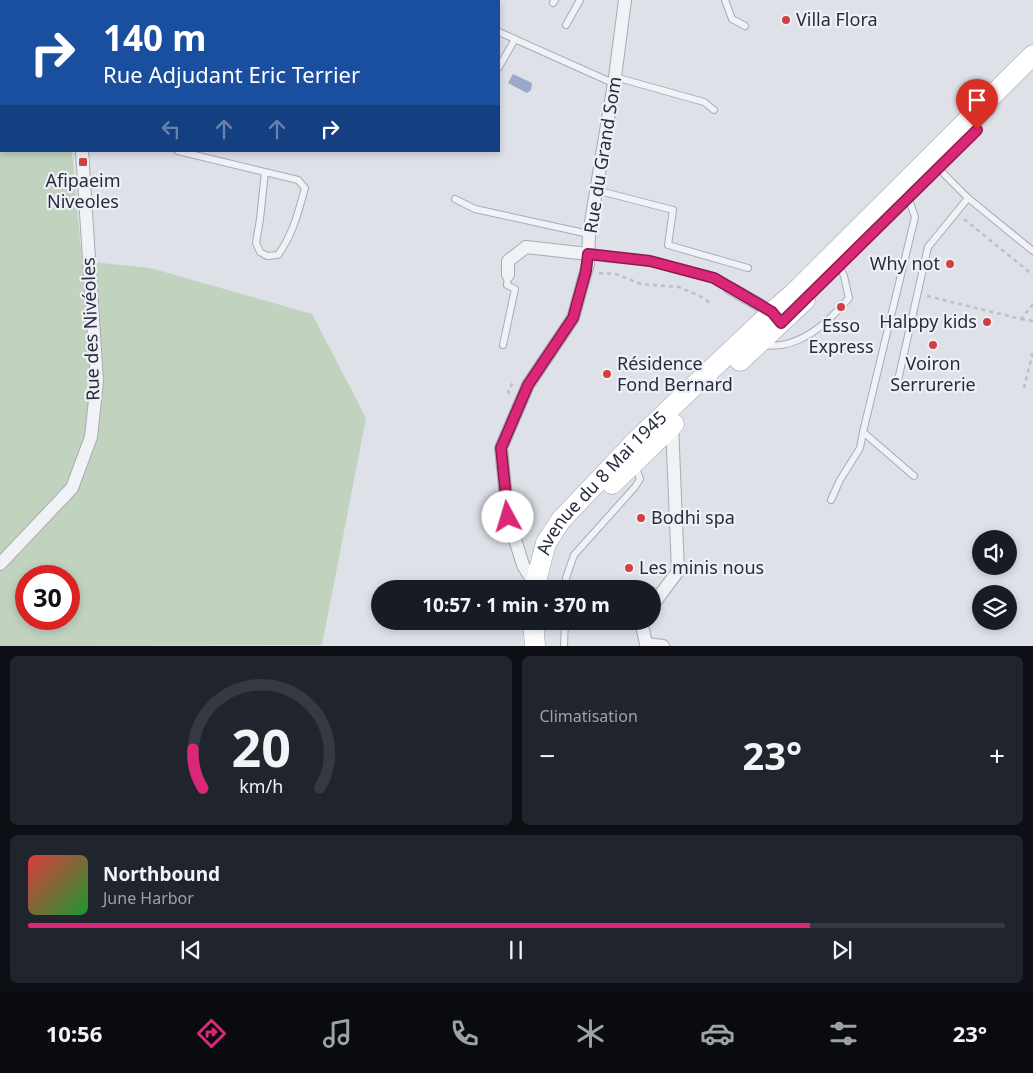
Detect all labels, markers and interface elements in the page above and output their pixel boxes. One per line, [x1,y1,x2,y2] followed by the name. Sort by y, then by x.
[796,7,878,31] place label: Villa Flora
[103,14,206,61] text: 140 m
[780,14,792,26] marker: Villa Flora
[20,20,85,85] icon: right
[103,59,360,89] text: Rue Adjudant Eric Terrier
[578,75,626,235] street label: Rue du Grand Som
[956,79,998,130] pin
[963,86,991,114] icon: arrive
[157,115,185,143] icon: left
[210,115,238,143] icon: ahead
[263,115,291,143] icon: ahead
[316,115,344,143] icon: right
[77,156,89,168] marker: Afipaeim Niveoles
[45,168,121,213] place label: Afipaeim Niveoles
[870,251,940,275] place label: Why not
[76,257,104,401] street label: Rue des Nivéoles
[944,258,956,270] marker: Why not
[835,301,847,313] marker: Esso Express
[879,309,977,333] place label: Halppy kids
[808,313,874,358] place label: Esso Express
[981,316,993,328] marker: Halppy kids
[927,339,939,351] marker: Voiron Serrurerie
[617,351,733,396] place label: Résidence Fond Bernard
[890,351,976,396] place label: Voiron Serrurerie
[601,368,613,380] marker: Résidence Fond Bernard
[530,405,671,557] street label: Avenue du 8 Mai 1945
[481,490,533,542] position arrow
[651,505,735,529] place label: Bodhi spa
[635,512,647,524] marker: Bodhi spa
[972,530,1017,630] map controls
[972,530,1017,575] button: sound
[639,555,764,579] place label: Les minis nous
[623,562,635,574] marker: Les minis nous
[15,565,80,630] speed limit sign: 30
[972,585,1017,630] button: layers
[422,592,610,618] text: 10:57 · 1 min · 370 m
[540,705,638,727] text: Climatisation
[231,711,291,782] text: 20
[742,729,802,781] text: 23°
[540,736,556,774] text: −
[989,736,1005,774] text: +
[239,774,283,798] text: km/h
[103,861,220,887] text: Northbound
[103,887,194,909] text: June Harbor
[177,936,205,964] icon: previous
[502,936,530,964] icon: pause
[828,936,856,964] icon: next
[194,1016,229,1051] icon: directions
[320,1016,355,1051] icon: music
[447,1016,482,1051] icon: phone
[573,1016,608,1051] icon: climate
[700,1016,735,1051] icon: car
[826,1016,861,1051] icon: filters
[46,1018,102,1048] text: 10:56
[953,1018,987,1048] text: 23°

